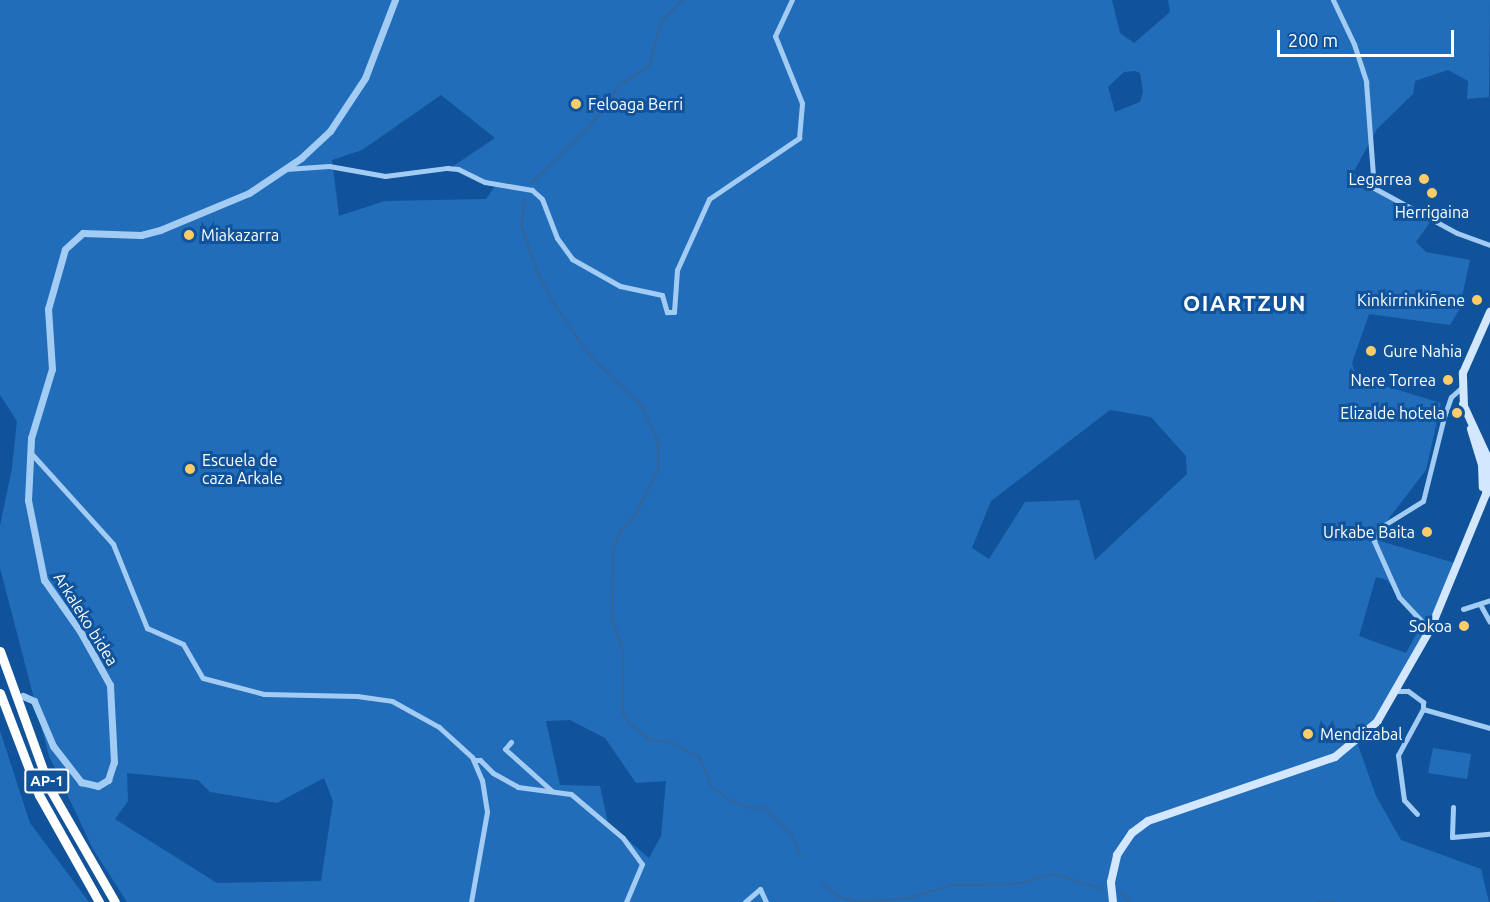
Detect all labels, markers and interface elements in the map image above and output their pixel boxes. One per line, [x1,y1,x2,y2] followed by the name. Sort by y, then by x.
[1280,18,1457,56] scale bar
[1288,30,1338,50] text: 200 m
[588,94,683,114] place label: Feloaga Berri
[569,97,583,111] marker: Feloaga Berri
[1348,169,1412,189] place label: Legarrea
[1417,172,1431,186] marker: Legarrea
[1425,186,1439,200] marker: Herrigaina
[1395,202,1469,222] place label: Herrigaina
[201,225,279,245] place label: Miakazarra
[182,228,196,242] marker: Miakazarra
[1183,290,1307,316] district label: OIARTZUN
[1357,290,1465,310] place label: Kinkirrinkiñene
[1470,293,1484,307] marker: Kinkirrinkiñene
[1383,341,1462,361] place label: Gure Nahia
[1364,344,1378,358] marker: Gure Nahia
[1351,370,1436,390] place label: Nere Torrea
[1441,373,1455,387] marker: Nere Torrea
[1340,403,1445,423] place label: Elizalde hotela
[1450,406,1464,420] marker: Elizalde hotela
[202,450,283,488] place label: Escuela de caza Arkale
[183,462,197,476] marker: Escuela de caza Arkale
[1323,522,1415,542] place label: Urkabe Baita
[1420,525,1434,539] marker: Urkabe Baita
[50,569,122,669] street label: Arkaleko bidea
[1409,616,1452,636] place label: Sokoa
[1457,619,1471,633] marker: Sokoa
[1320,724,1402,744] place label: Mendizabal
[1301,727,1315,741] marker: Mendizabal
[23,769,71,793] road number: AP-1

